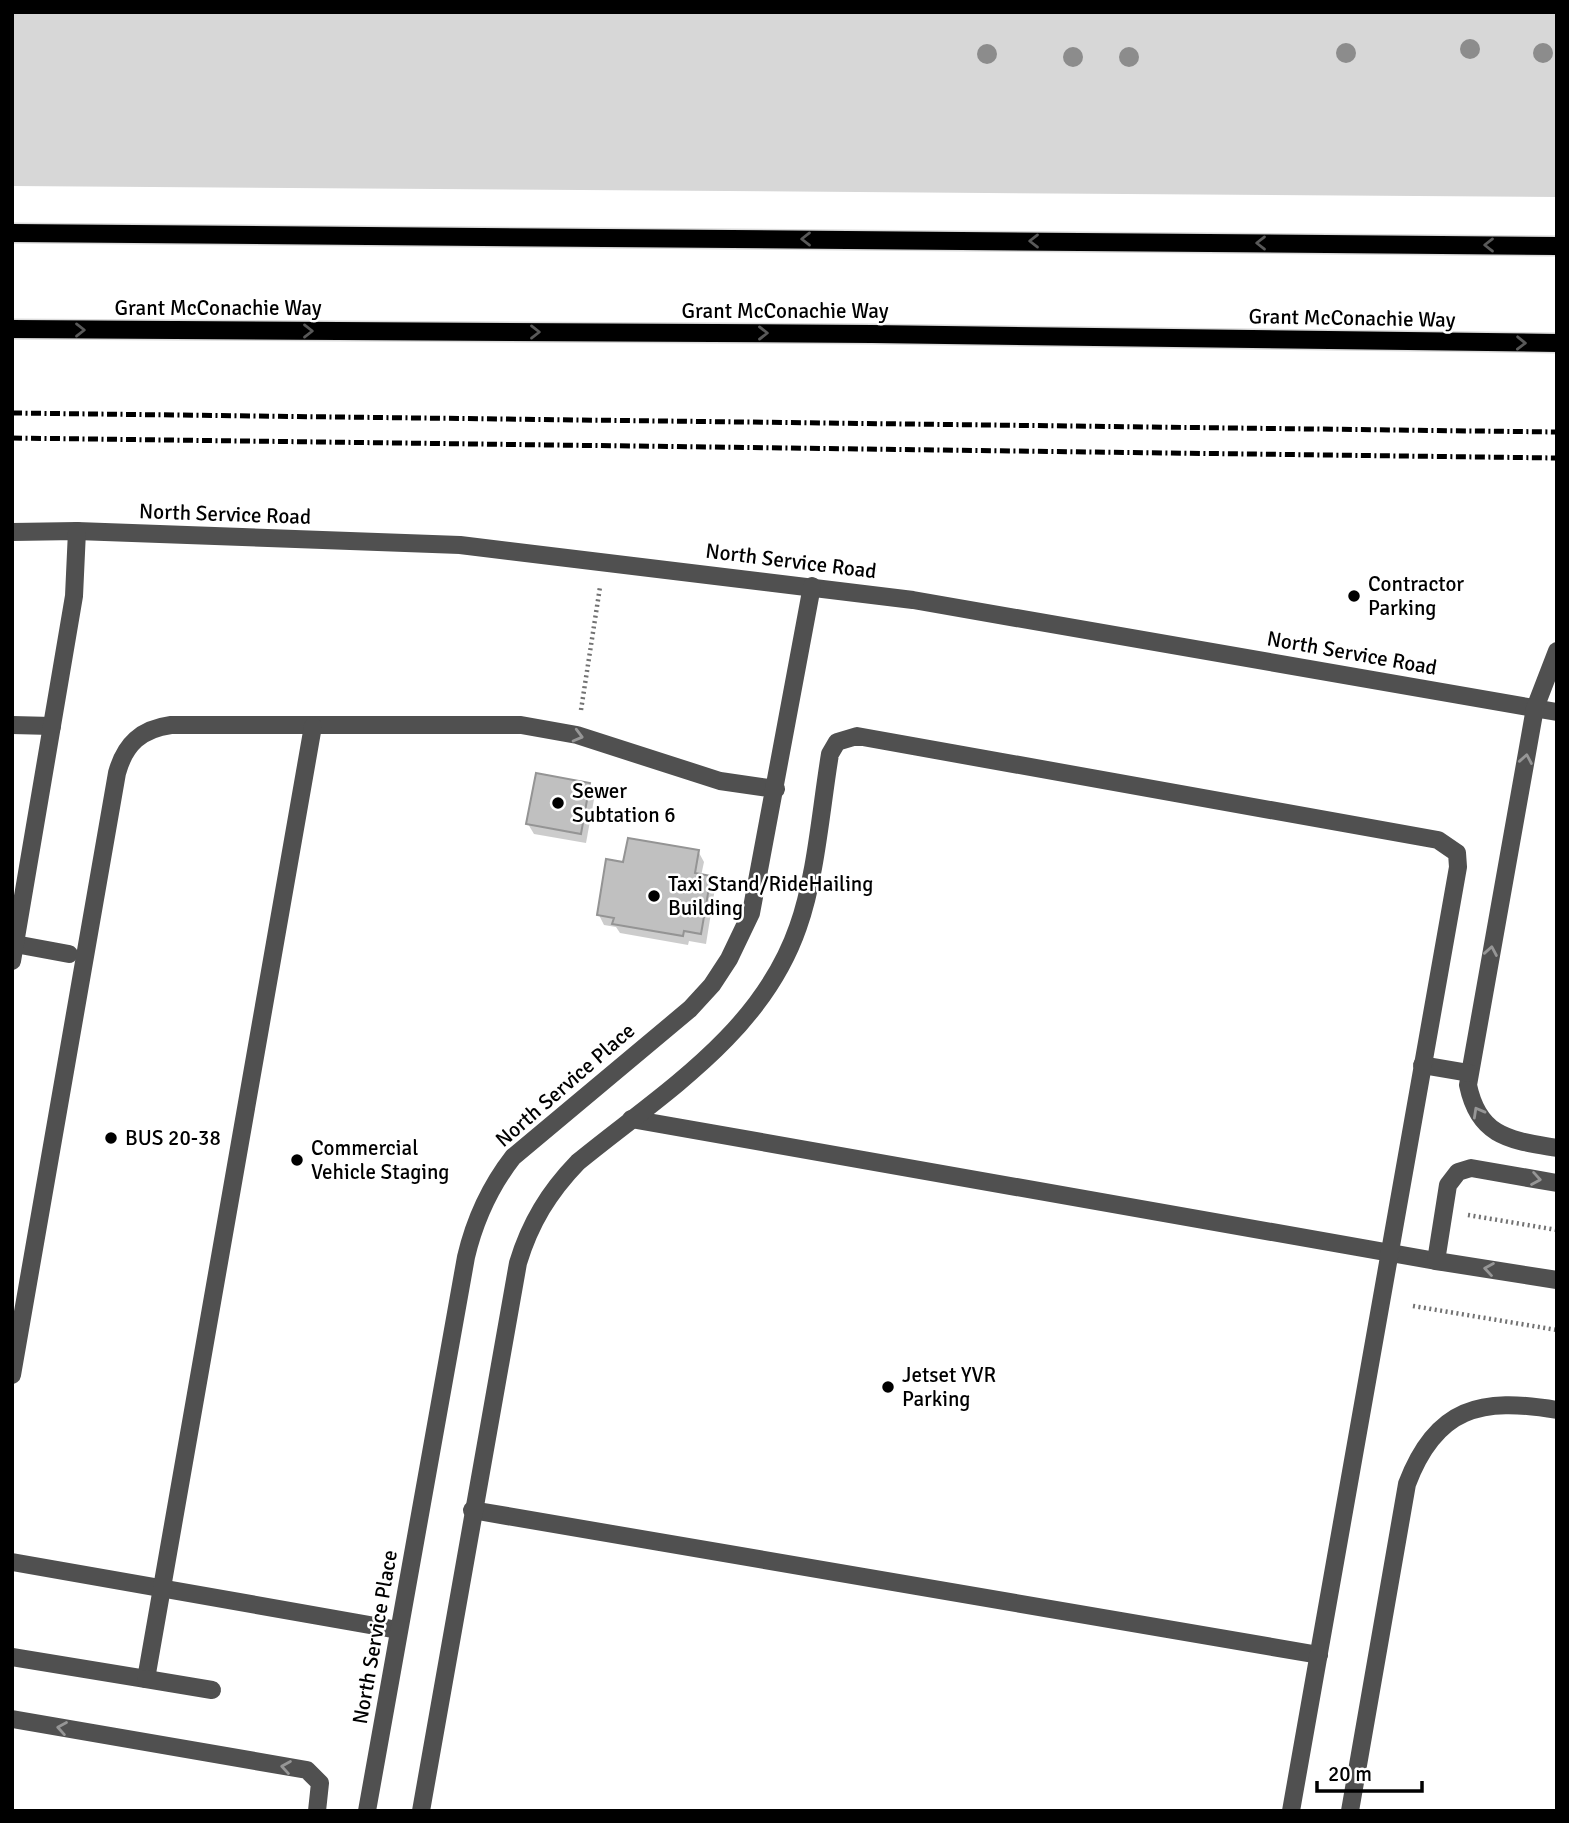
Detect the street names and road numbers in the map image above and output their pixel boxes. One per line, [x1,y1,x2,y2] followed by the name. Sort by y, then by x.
[115,295,322,321] street label: Grant McConachie Way
[682,298,889,324] street label: Grant McConachie Way
[1248,303,1456,333] street label: Grant McConachie Way
[139,498,311,530] street label: North Service Road
[704,538,878,584] street label: North Service Road
[1265,625,1439,681] street label: North Service Road
[490,1017,640,1153] street label: North Service Place
[347,1548,403,1726] street label: North Service Place

